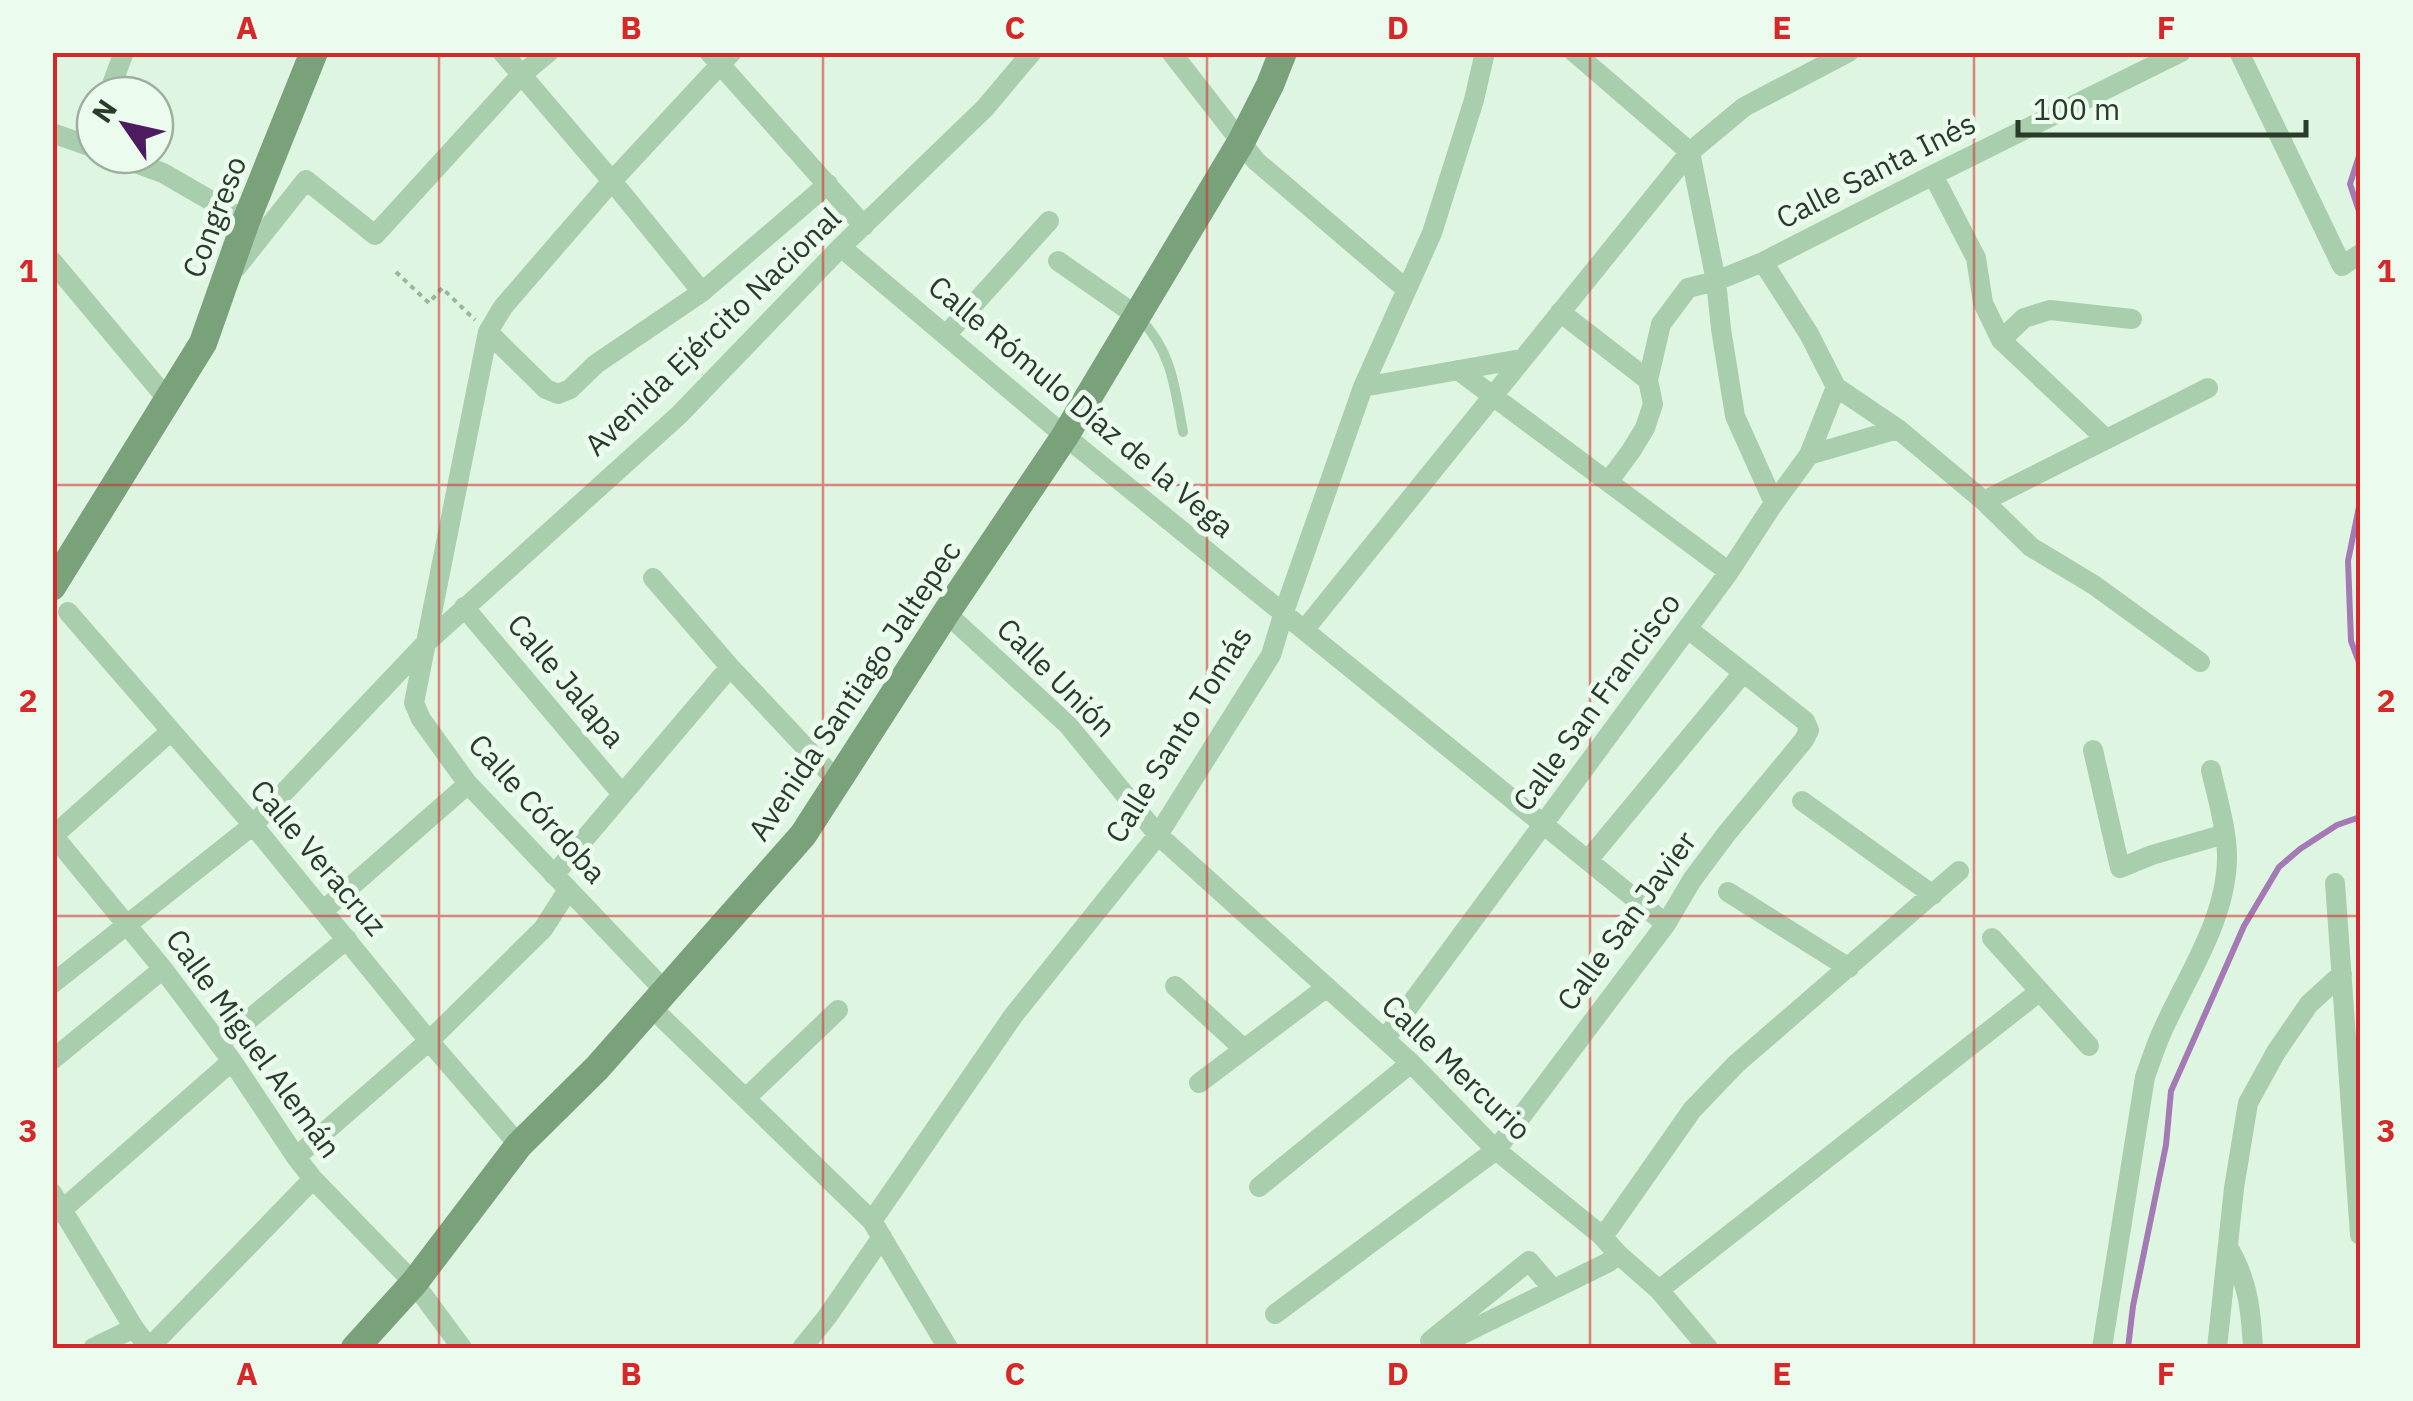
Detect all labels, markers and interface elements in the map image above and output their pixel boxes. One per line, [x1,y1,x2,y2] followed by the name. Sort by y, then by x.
[236,6,258,48] text: A
[620,6,642,48] text: B
[1005,6,1025,48] text: C
[1387,6,1409,48] text: D
[1772,6,1792,48] text: E
[2157,6,2175,48] text: F
[75,75,175,175] north arrow
[2018,75,2306,137] scale bar
[2033,89,2120,128] text: 100 m
[83,92,125,129] text: N
[1769,103,1982,237] street label: Calle Santa Inés
[173,150,255,283] street label: Congreso
[576,198,848,464] street label: Avenida Ejército Nacional
[18,249,38,291] text: 1
[2376,249,2396,291] text: 1
[921,266,1243,545] street label: Calle Rómulo Díaz de la Vega
[739,533,969,848] street label: Avenida Santiago Jaltepec
[1503,584,1688,818] street label: Calle San Francisco
[500,605,635,755] street label: Calle Jalapa
[989,609,1125,745] street label: Calle Unión
[1095,619,1260,850] street label: Calle Santo Tomás
[18,679,38,721] text: 2
[2376,679,2396,721] text: 2
[461,725,616,891] street label: Calle Córdoba
[242,771,396,943] street label: Calle Veracruz
[1547,823,1704,1018] street label: Calle San Javier
[158,921,350,1165] street label: Calle Miguel Alemán
[1374,986,1540,1148] street label: Calle Mercurio
[18,1109,38,1151] text: 3
[2376,1109,2396,1151] text: 3
[236,1352,258,1394] text: A
[620,1352,642,1394] text: B
[1005,1352,1025,1394] text: C
[1387,1352,1409,1394] text: D
[1772,1352,1792,1394] text: E
[2157,1352,2175,1394] text: F

